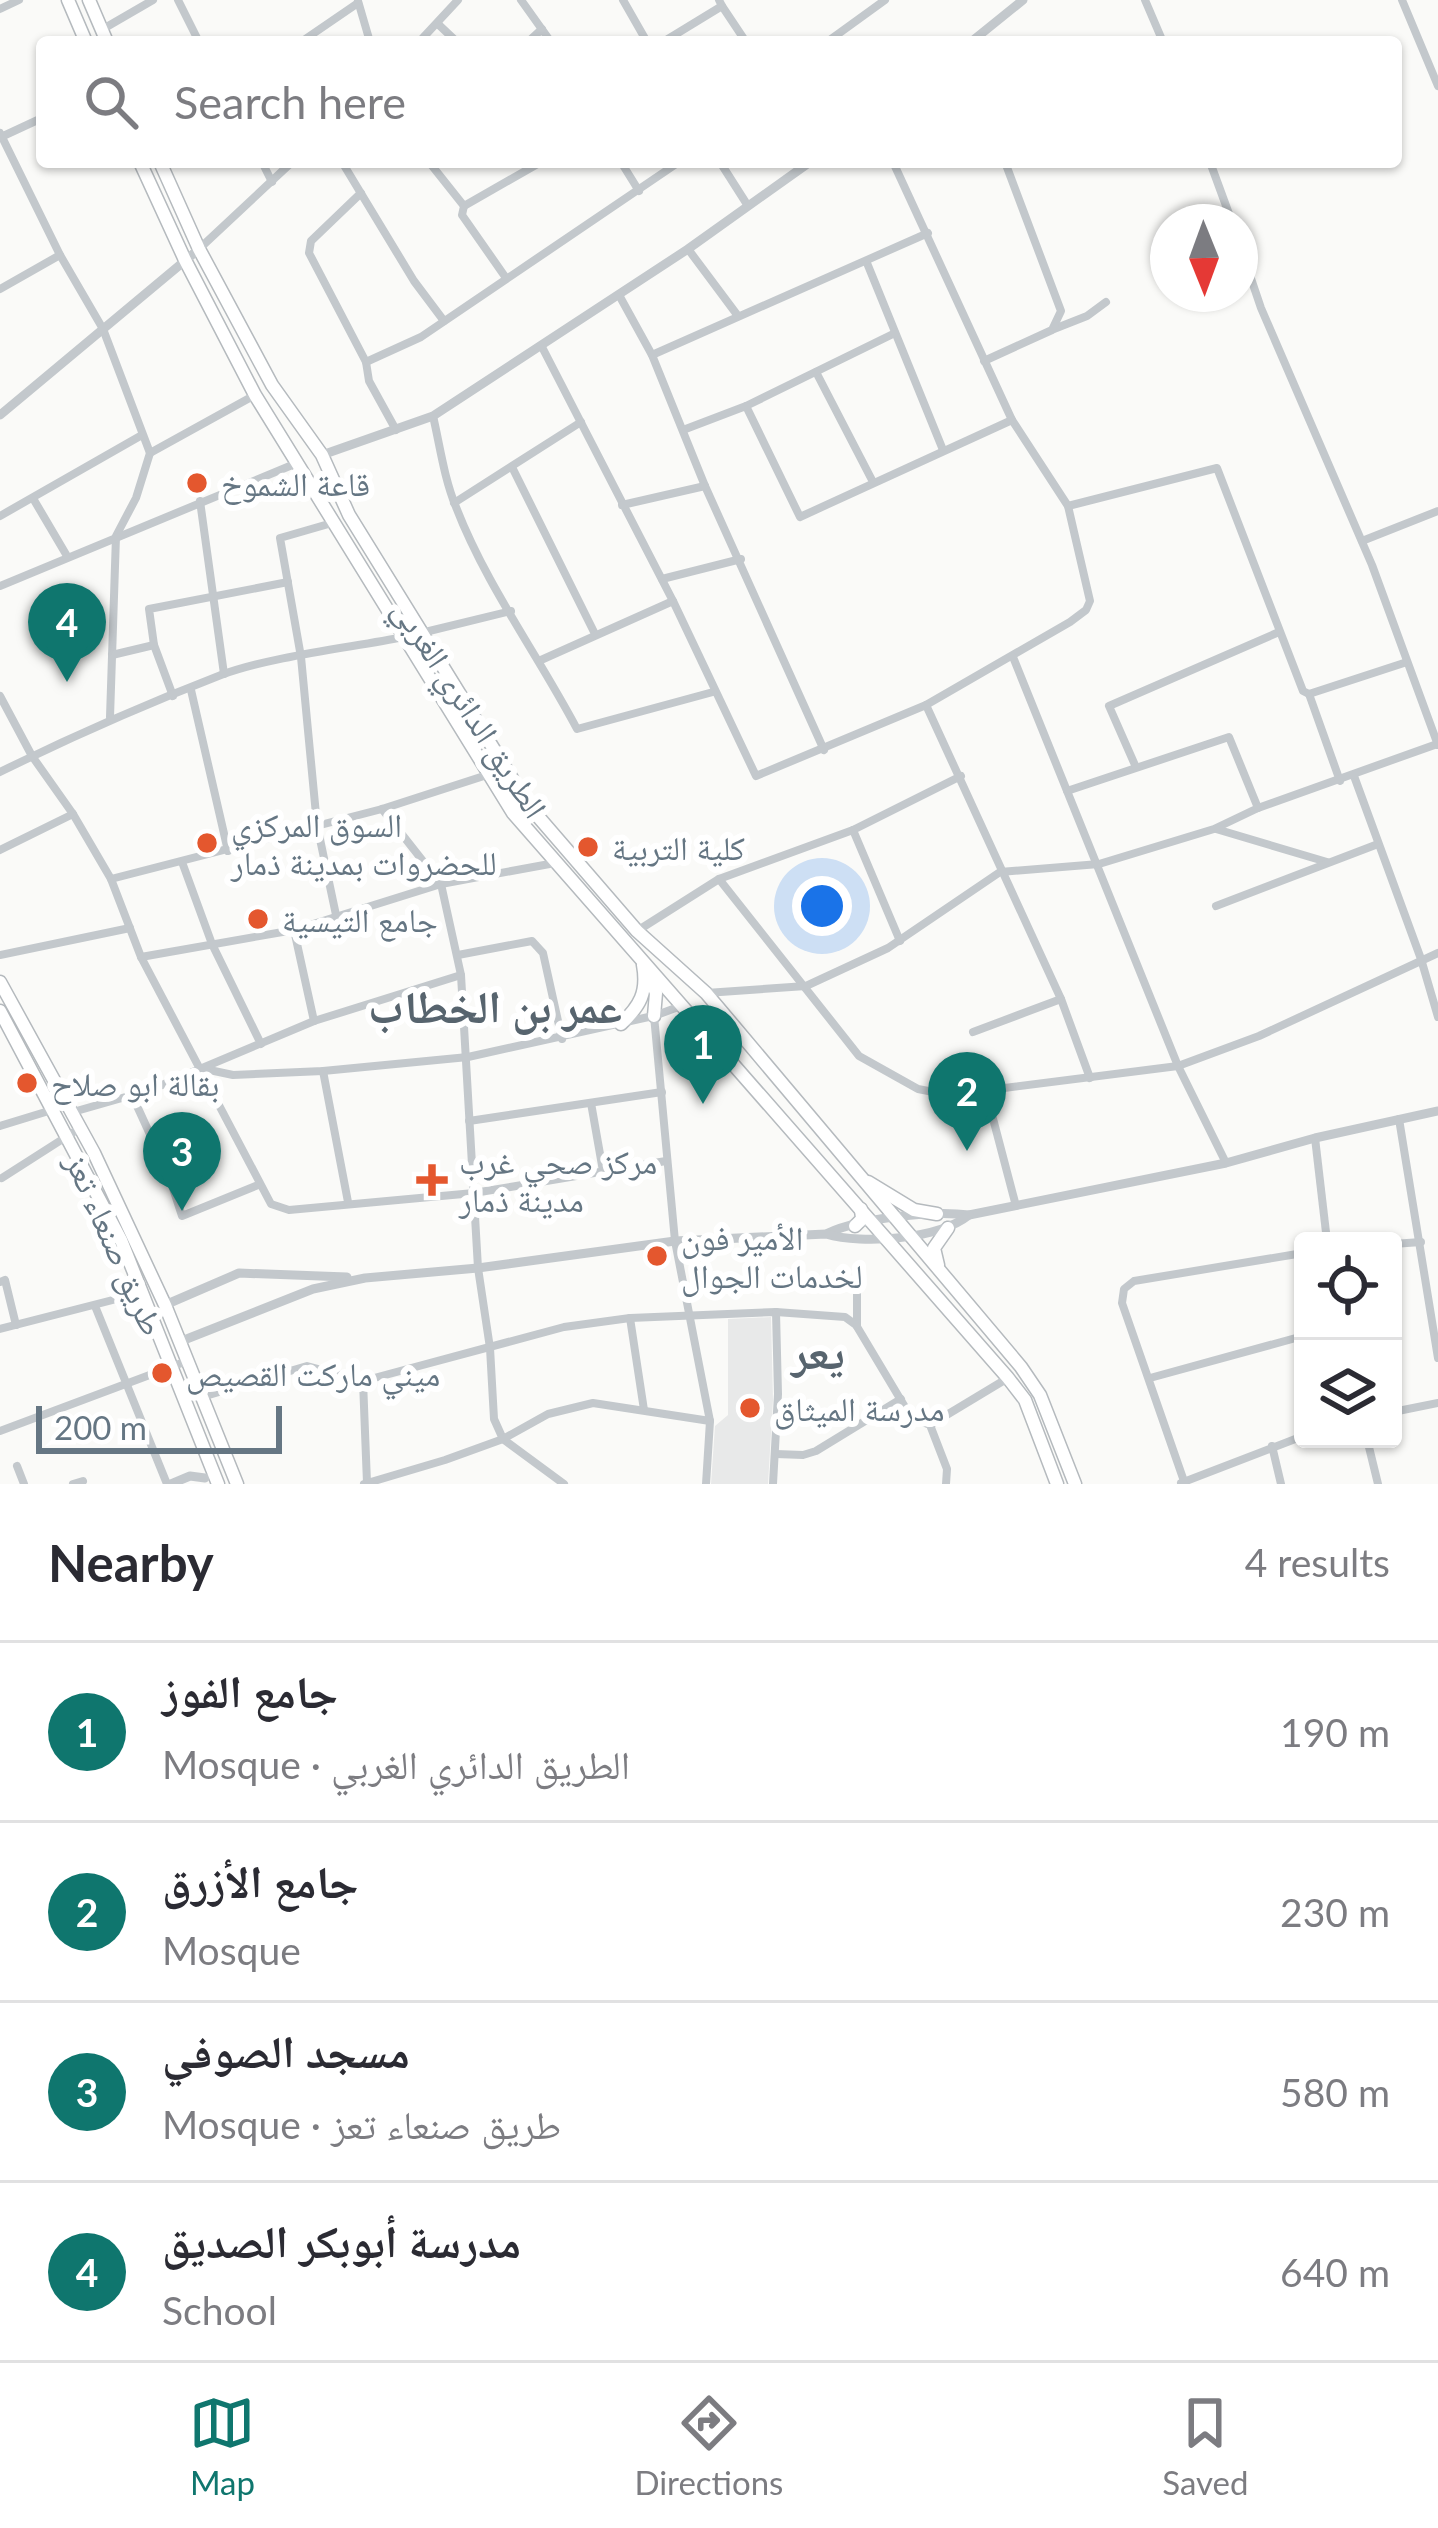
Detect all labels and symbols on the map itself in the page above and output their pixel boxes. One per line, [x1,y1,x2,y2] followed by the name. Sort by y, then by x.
[1150,204,1258,312] north arrow
[221,463,370,505] place label: قاعة الشموخ
[184,470,210,496] marker: قاعة الشموخ
[28,583,106,682] pin: 4
[379,591,557,829] street label: الطريق الدائري الغربي
[230,804,497,882] place label: السوق المركزي للحضروات بمدينة ذمار
[612,827,745,867] place label: كلية التربية
[194,830,220,856] marker: السوق المركزي للحضروات بمدينة ذمار
[575,834,601,860] marker: كلية التربية
[792,876,852,936] your location
[282,899,438,942] place label: جامع التيسية
[245,906,271,932] marker: جامع التيسية
[368,979,622,1035] district label: عمر بن الخطاب
[664,1005,742,1104] pin: 1
[928,1052,1006,1151] pin: 2
[51,1063,219,1105] place label: بقالة ابو صلاح
[14,1070,40,1096] marker: بقالة ابو صلاح
[143,1112,221,1211] pin: 3
[458,1141,657,1219] place label: مركز صحي غرب مدينة ذمار
[56,1146,174,1342] street label: طريق صنعاء تعز
[416,1164,448,1196] marker: مركز صحي غرب مدينة ذمار
[681,1217,863,1297] place label: الأمير فون لخدمات الجوال
[644,1243,670,1269] marker: الأمير فون لخدمات الجوال
[789,1325,845,1379] district label: يعر
[186,1353,440,1400] place label: ميني ماركت القصيص
[149,1360,175,1386] marker: ميني ماركت القصيص
[774,1388,944,1430] place label: مدرسة الميثاق
[737,1395,763,1421] marker: مدرسة الميثاق
[36,1400,282,1453] scale bar

